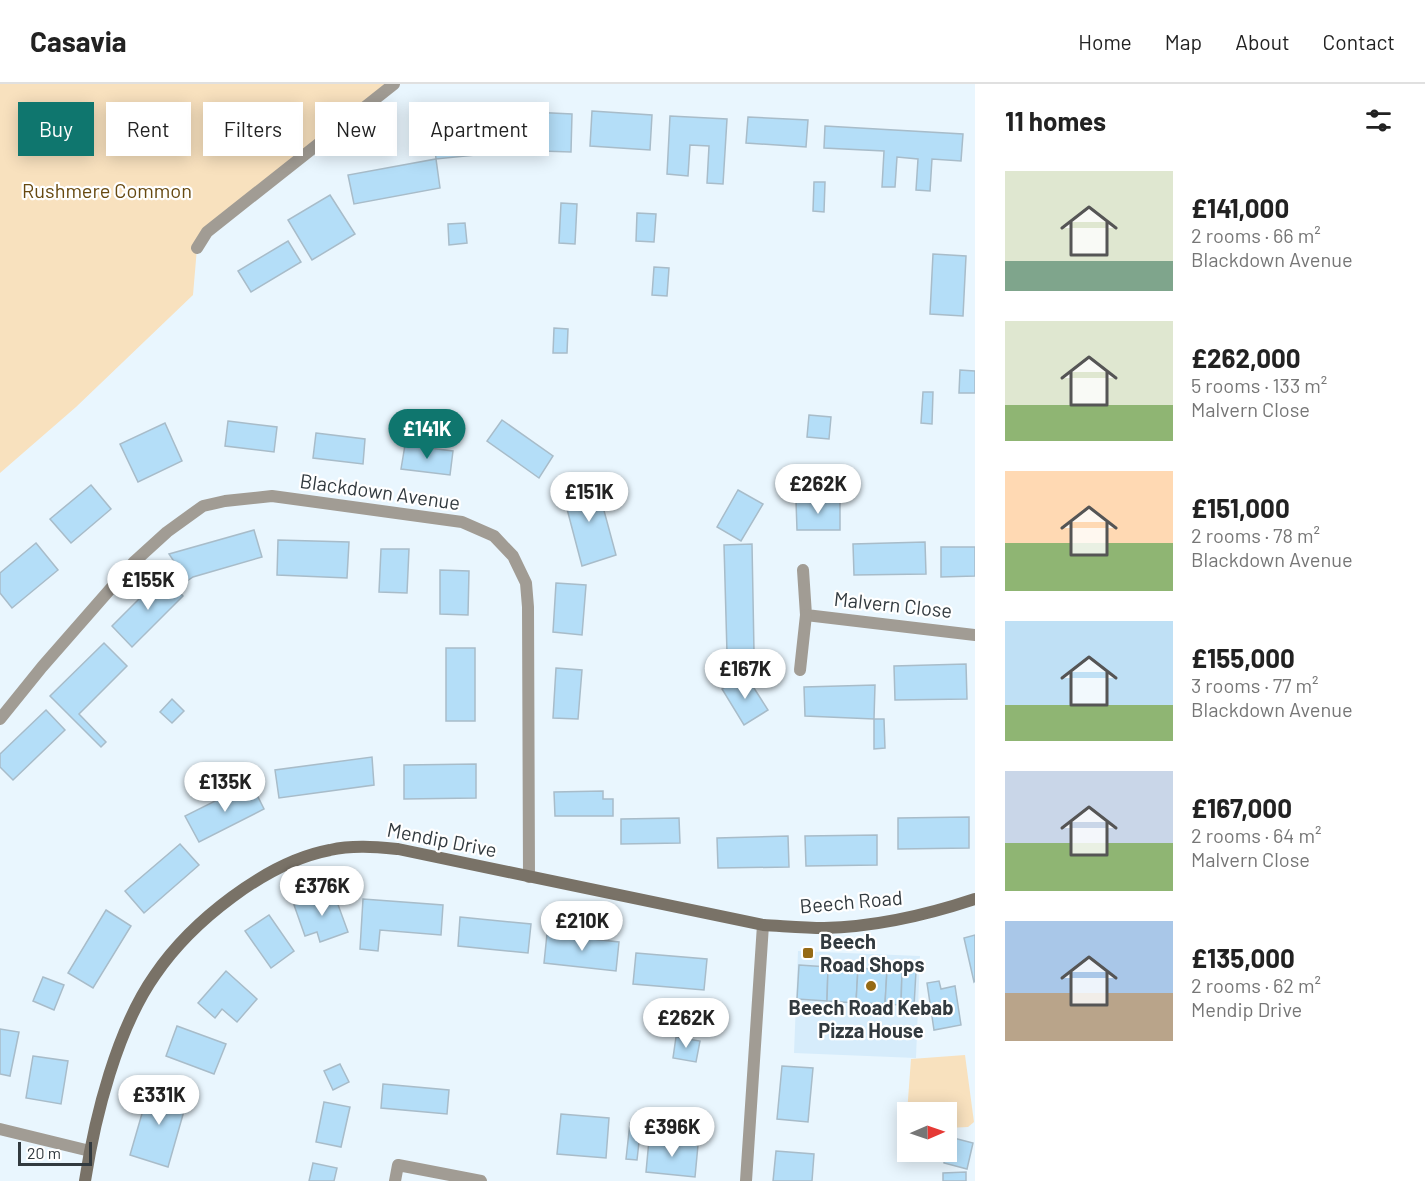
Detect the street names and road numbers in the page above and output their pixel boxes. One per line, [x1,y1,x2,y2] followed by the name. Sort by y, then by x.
[298,468,462,514] street label: Blackdown Avenue
[833,586,953,622] street label: Malvern Close
[385,817,499,861] street label: Mendip Drive
[798,885,903,917] street label: Beech Road

